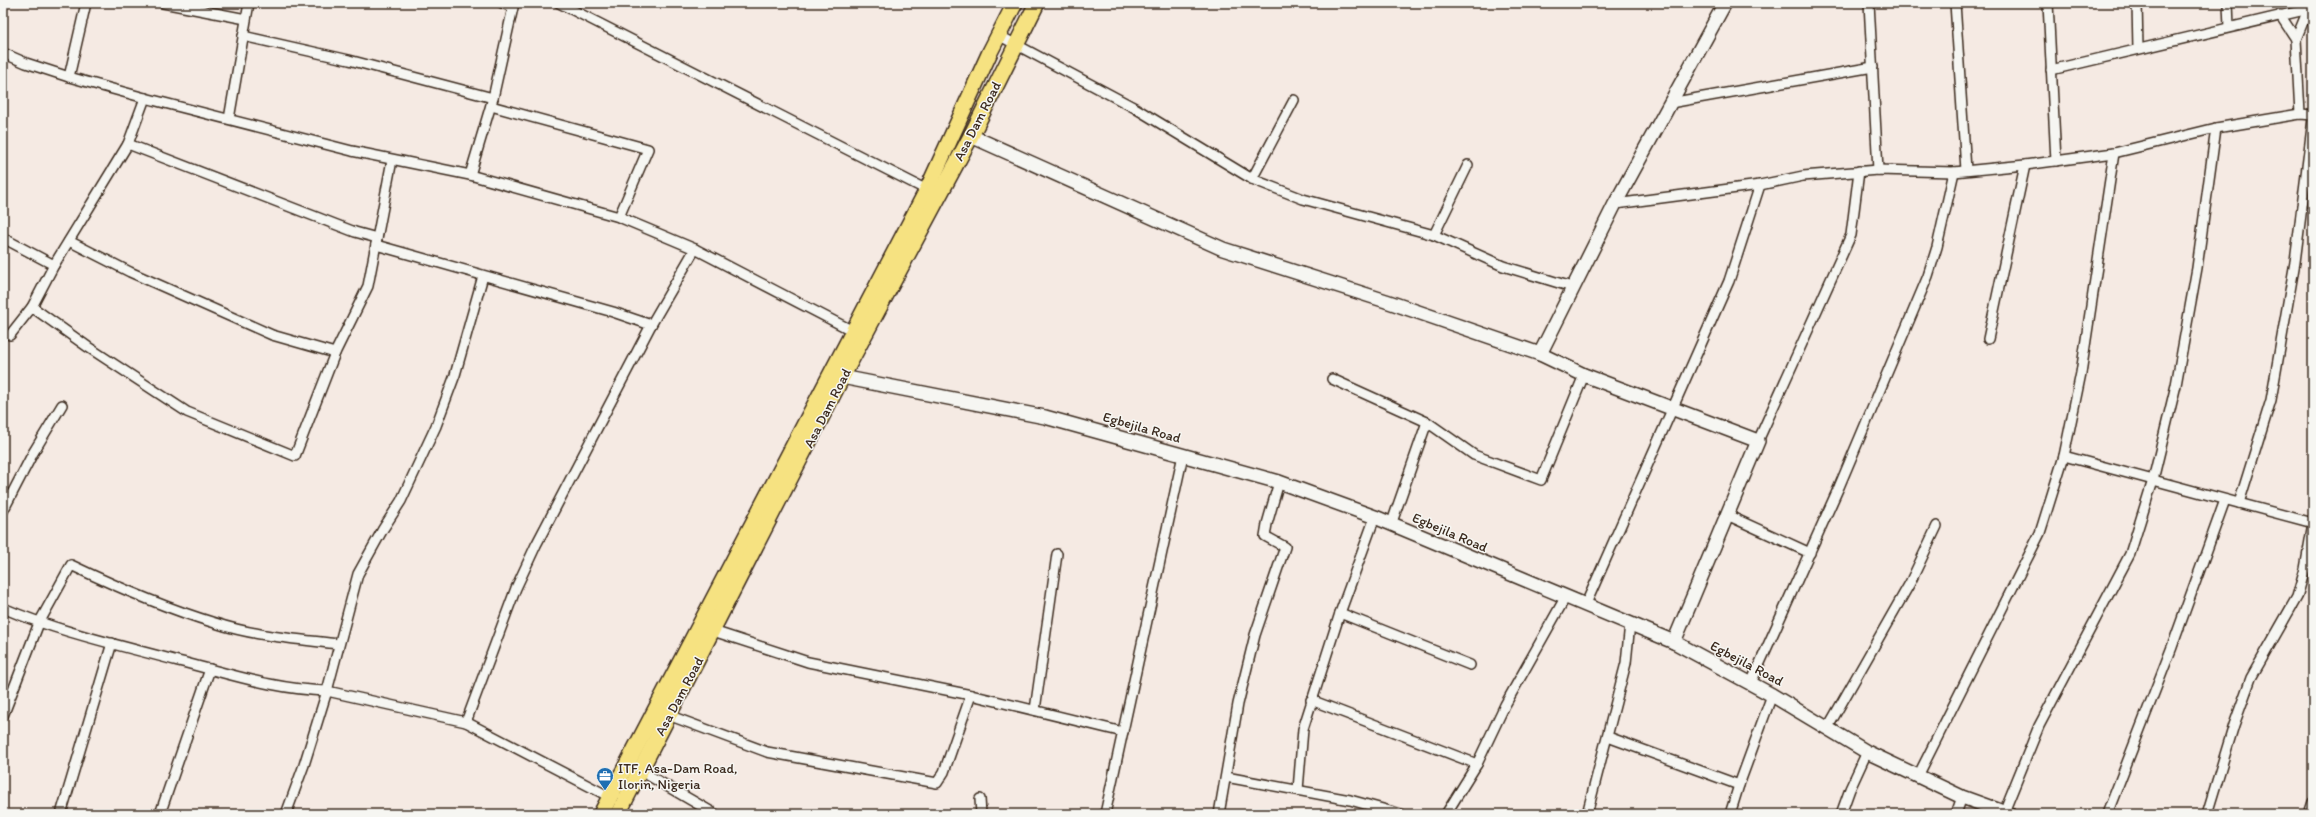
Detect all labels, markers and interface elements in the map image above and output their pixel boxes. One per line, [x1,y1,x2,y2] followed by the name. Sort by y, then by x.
[950,78,1005,164] street label: Asa Dam Road
[800,365,855,451] street label: Asa Dam Road
[1101,408,1183,447] street label: Egbejila Road
[1410,509,1491,556] street label: Egbejila Road
[1707,637,1787,690] street label: Egbejila Road
[652,654,708,739] street label: Asa Dam Road
[618,760,738,793] place label: ITF, Asa-Dam Road, Ilorin, Nigeria
[595,766,615,791] office icon: ITF, Asa-Dam Road, Ilorin, Nigeria

